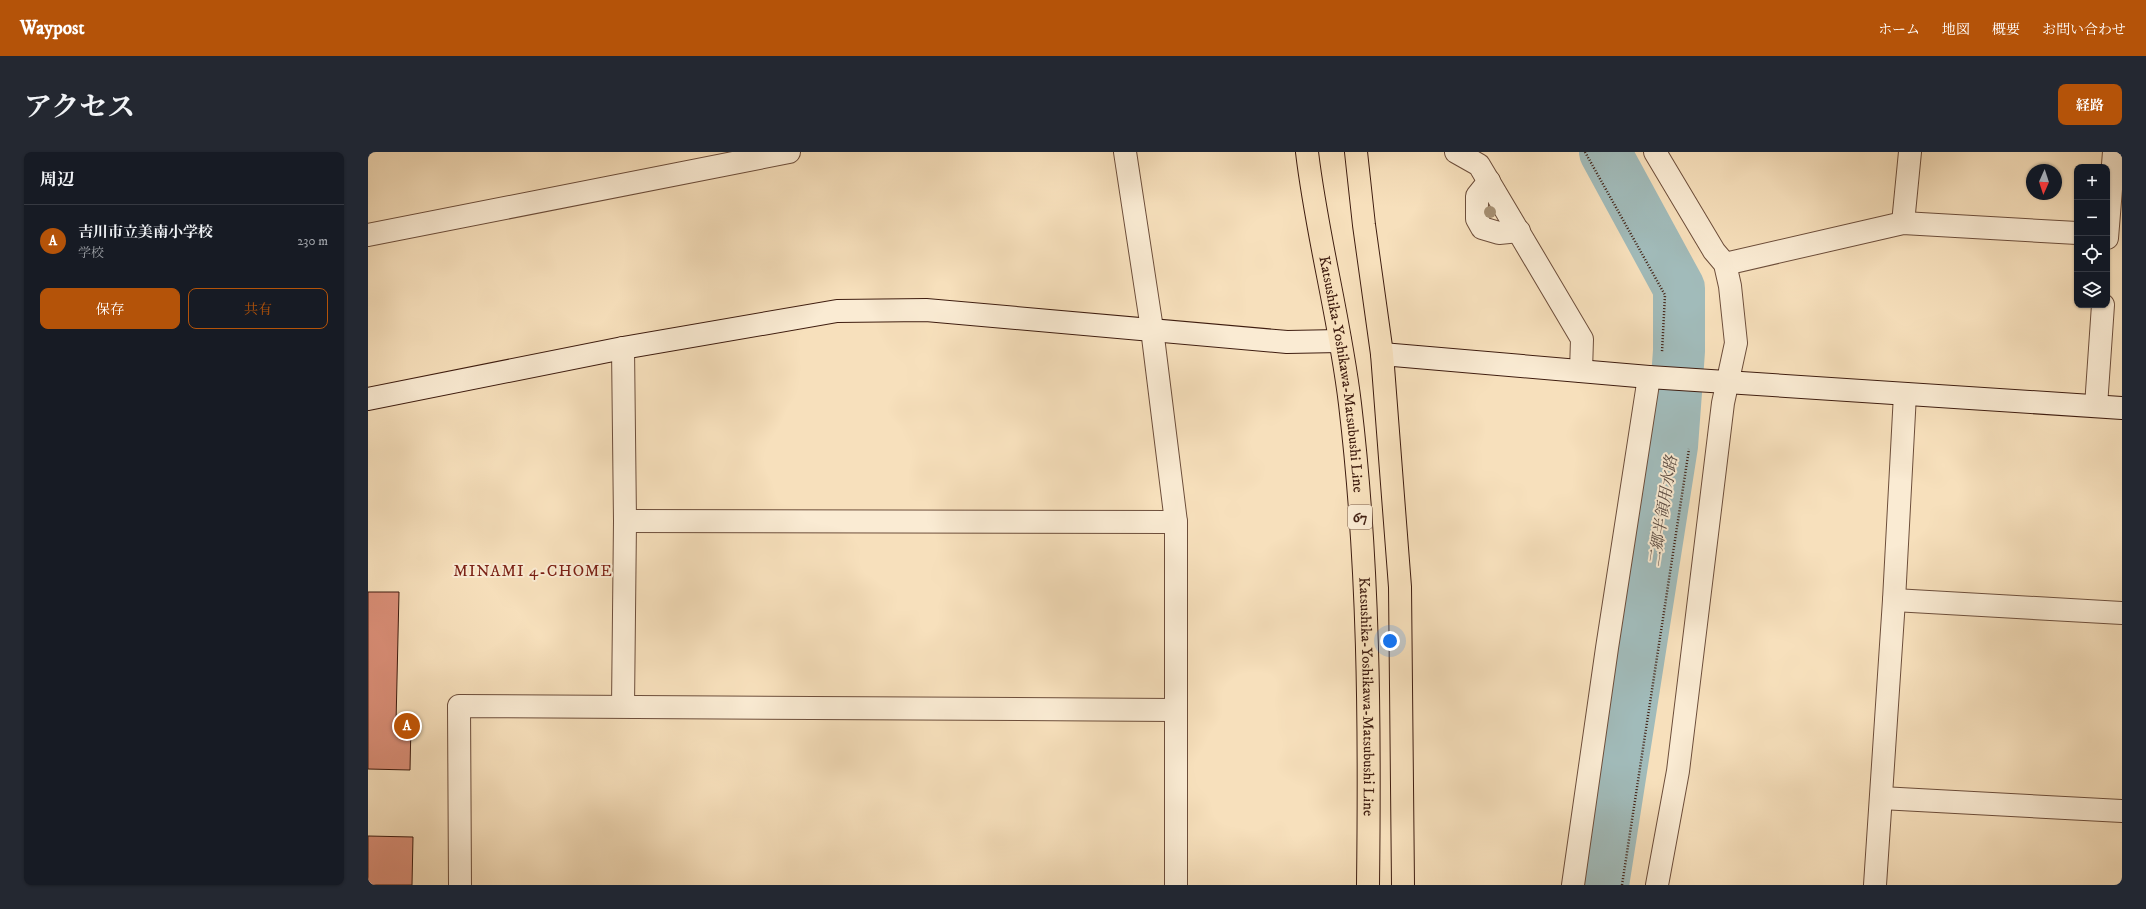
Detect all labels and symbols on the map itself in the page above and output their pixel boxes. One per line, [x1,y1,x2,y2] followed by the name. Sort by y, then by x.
[2026,164,2062,200] north arrow
[1314,254,1368,493] street label: Katsushika-Yoshikawa-Matsubushi Line
[1644,453,1682,568] water label: 二郷半領用水路
[1348,505,1372,529] road number: 67
[453,561,613,581] district label: MINAMI 4-CHOME
[1354,577,1378,816] street label: Katsushika-Yoshikawa-Matsubushi Line
[1380,631,1400,651] your location
[394,711,420,741] pin: A

